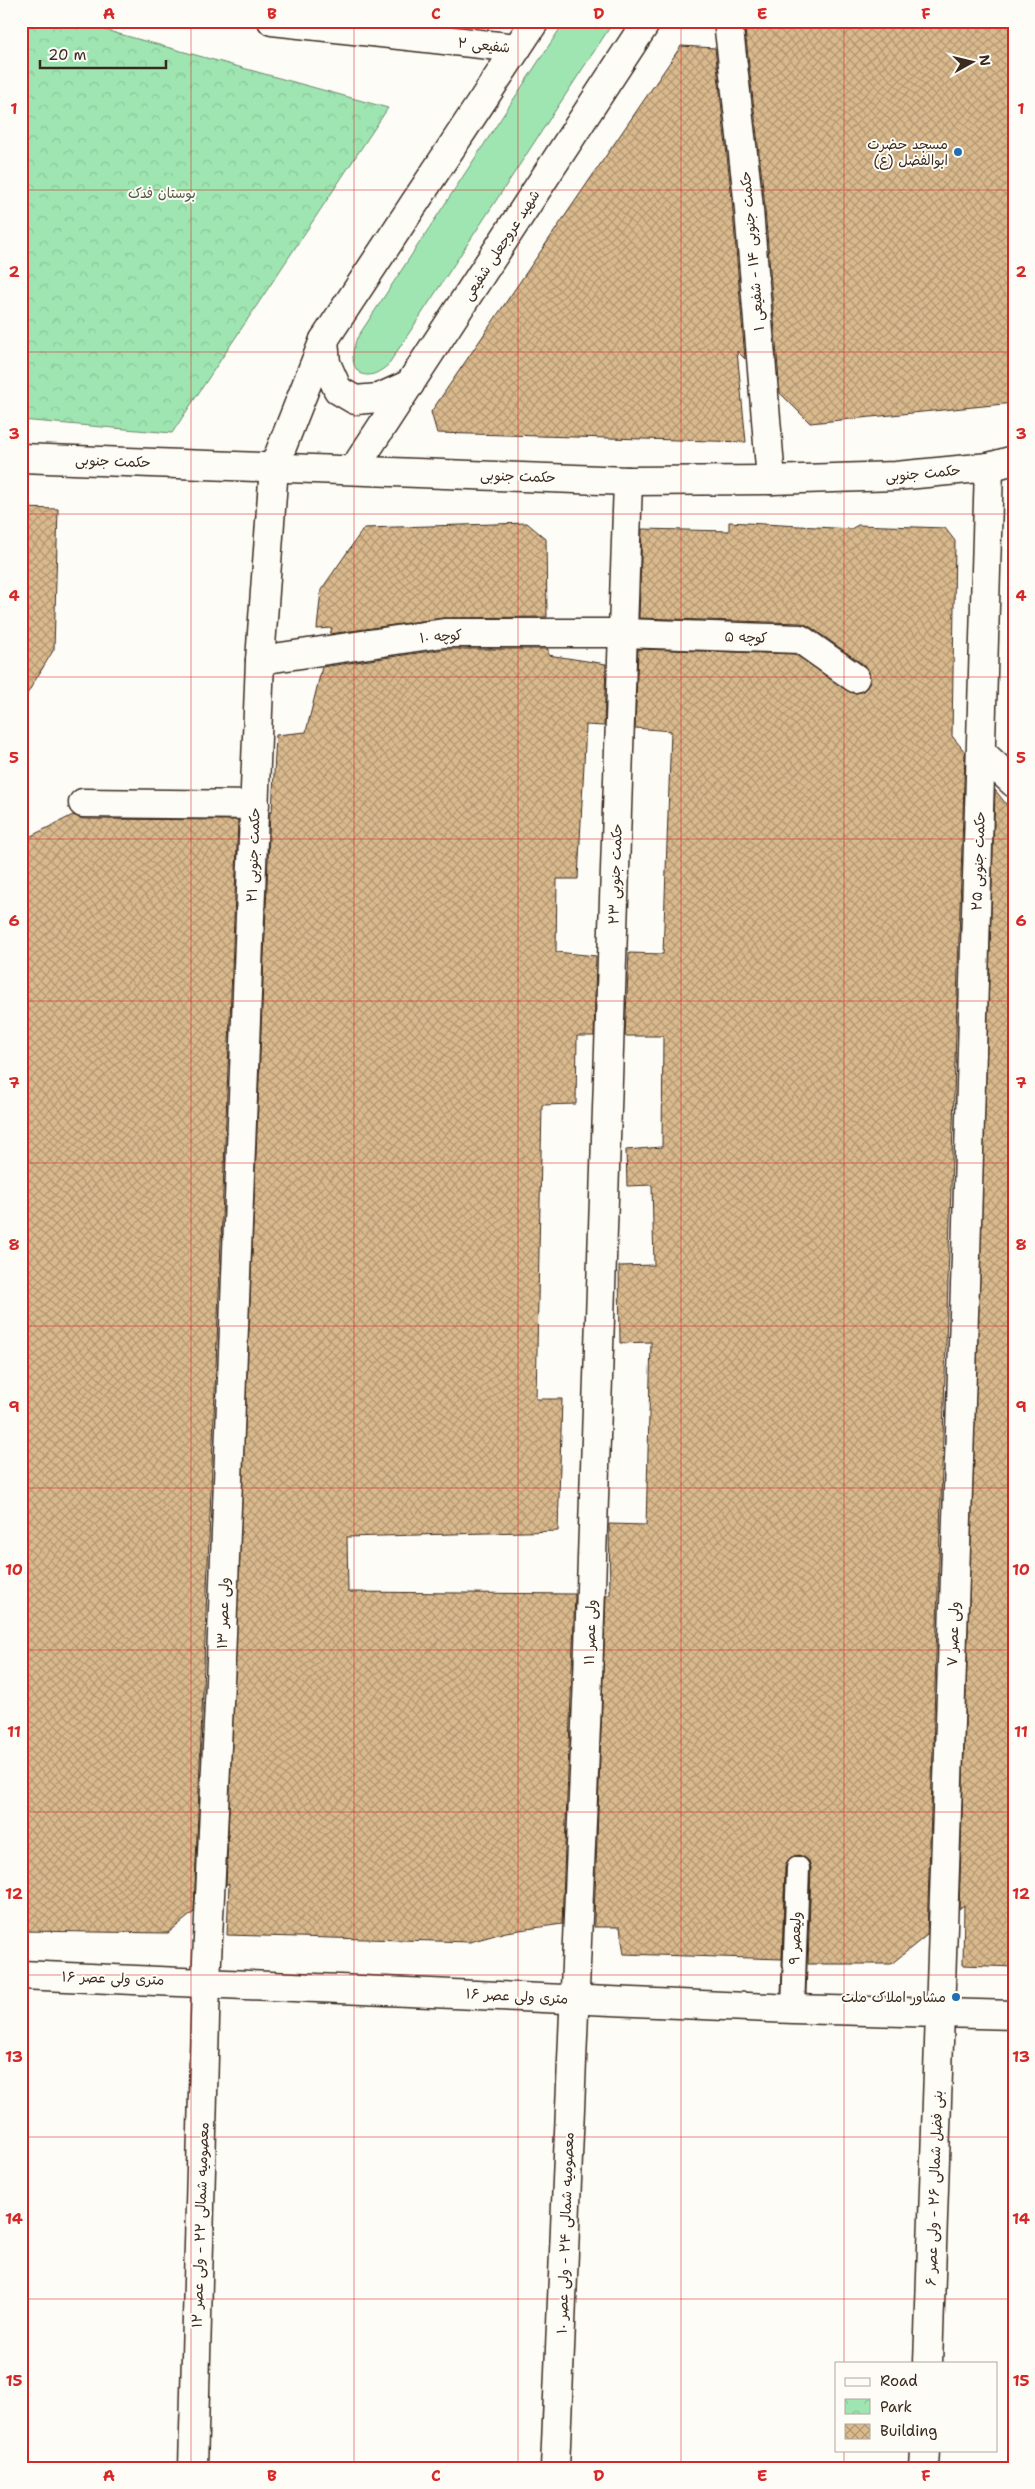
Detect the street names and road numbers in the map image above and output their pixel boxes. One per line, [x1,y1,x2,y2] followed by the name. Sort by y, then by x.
[457,33,511,57] street label: شفیعی ۲
[736,170,769,332] street label: حکمت جنوبی ۱۴ - شفیعی ۱
[458,186,544,304] street label: شهید عروجعلی شفیعی
[75,451,151,472] street label: حکمت جنوبی
[885,461,962,486] street label: حکمت جنوبی
[480,466,556,487] street label: حکمت جنوبی
[419,625,463,648] street label: کوچه ۱۰
[724,627,768,648] street label: کوچه ۵
[242,807,265,903] street label: حکمت جنوبی ۲۱
[967,811,990,911] street label: حکمت جنوبی ۲۵
[604,823,627,925] street label: حکمت جنوبی ۲۳
[213,1577,233,1649] street label: ولی عصر ۱۳
[580,1599,600,1665] street label: ولی عصر ۱۱
[943,1601,963,1667] street label: ولی عصر ۷
[785,1911,805,1965] street label: ولیعصر ۹
[61,1967,165,1989] street label: ۱۶ متری ولی عصر
[465,1984,569,2008] street label: ۱۶ متری ولی عصر
[922,2090,946,2286] street label: بنی فضل شمالی ۲۶ - ولی عصر ۶
[187,2122,213,2328] street label: معصومیه شمالی ۲۲ - ولی عصر ۱۲
[552,2132,578,2334] street label: معصومیه شمالی ۲۴ - ولی عصر ۱۰

